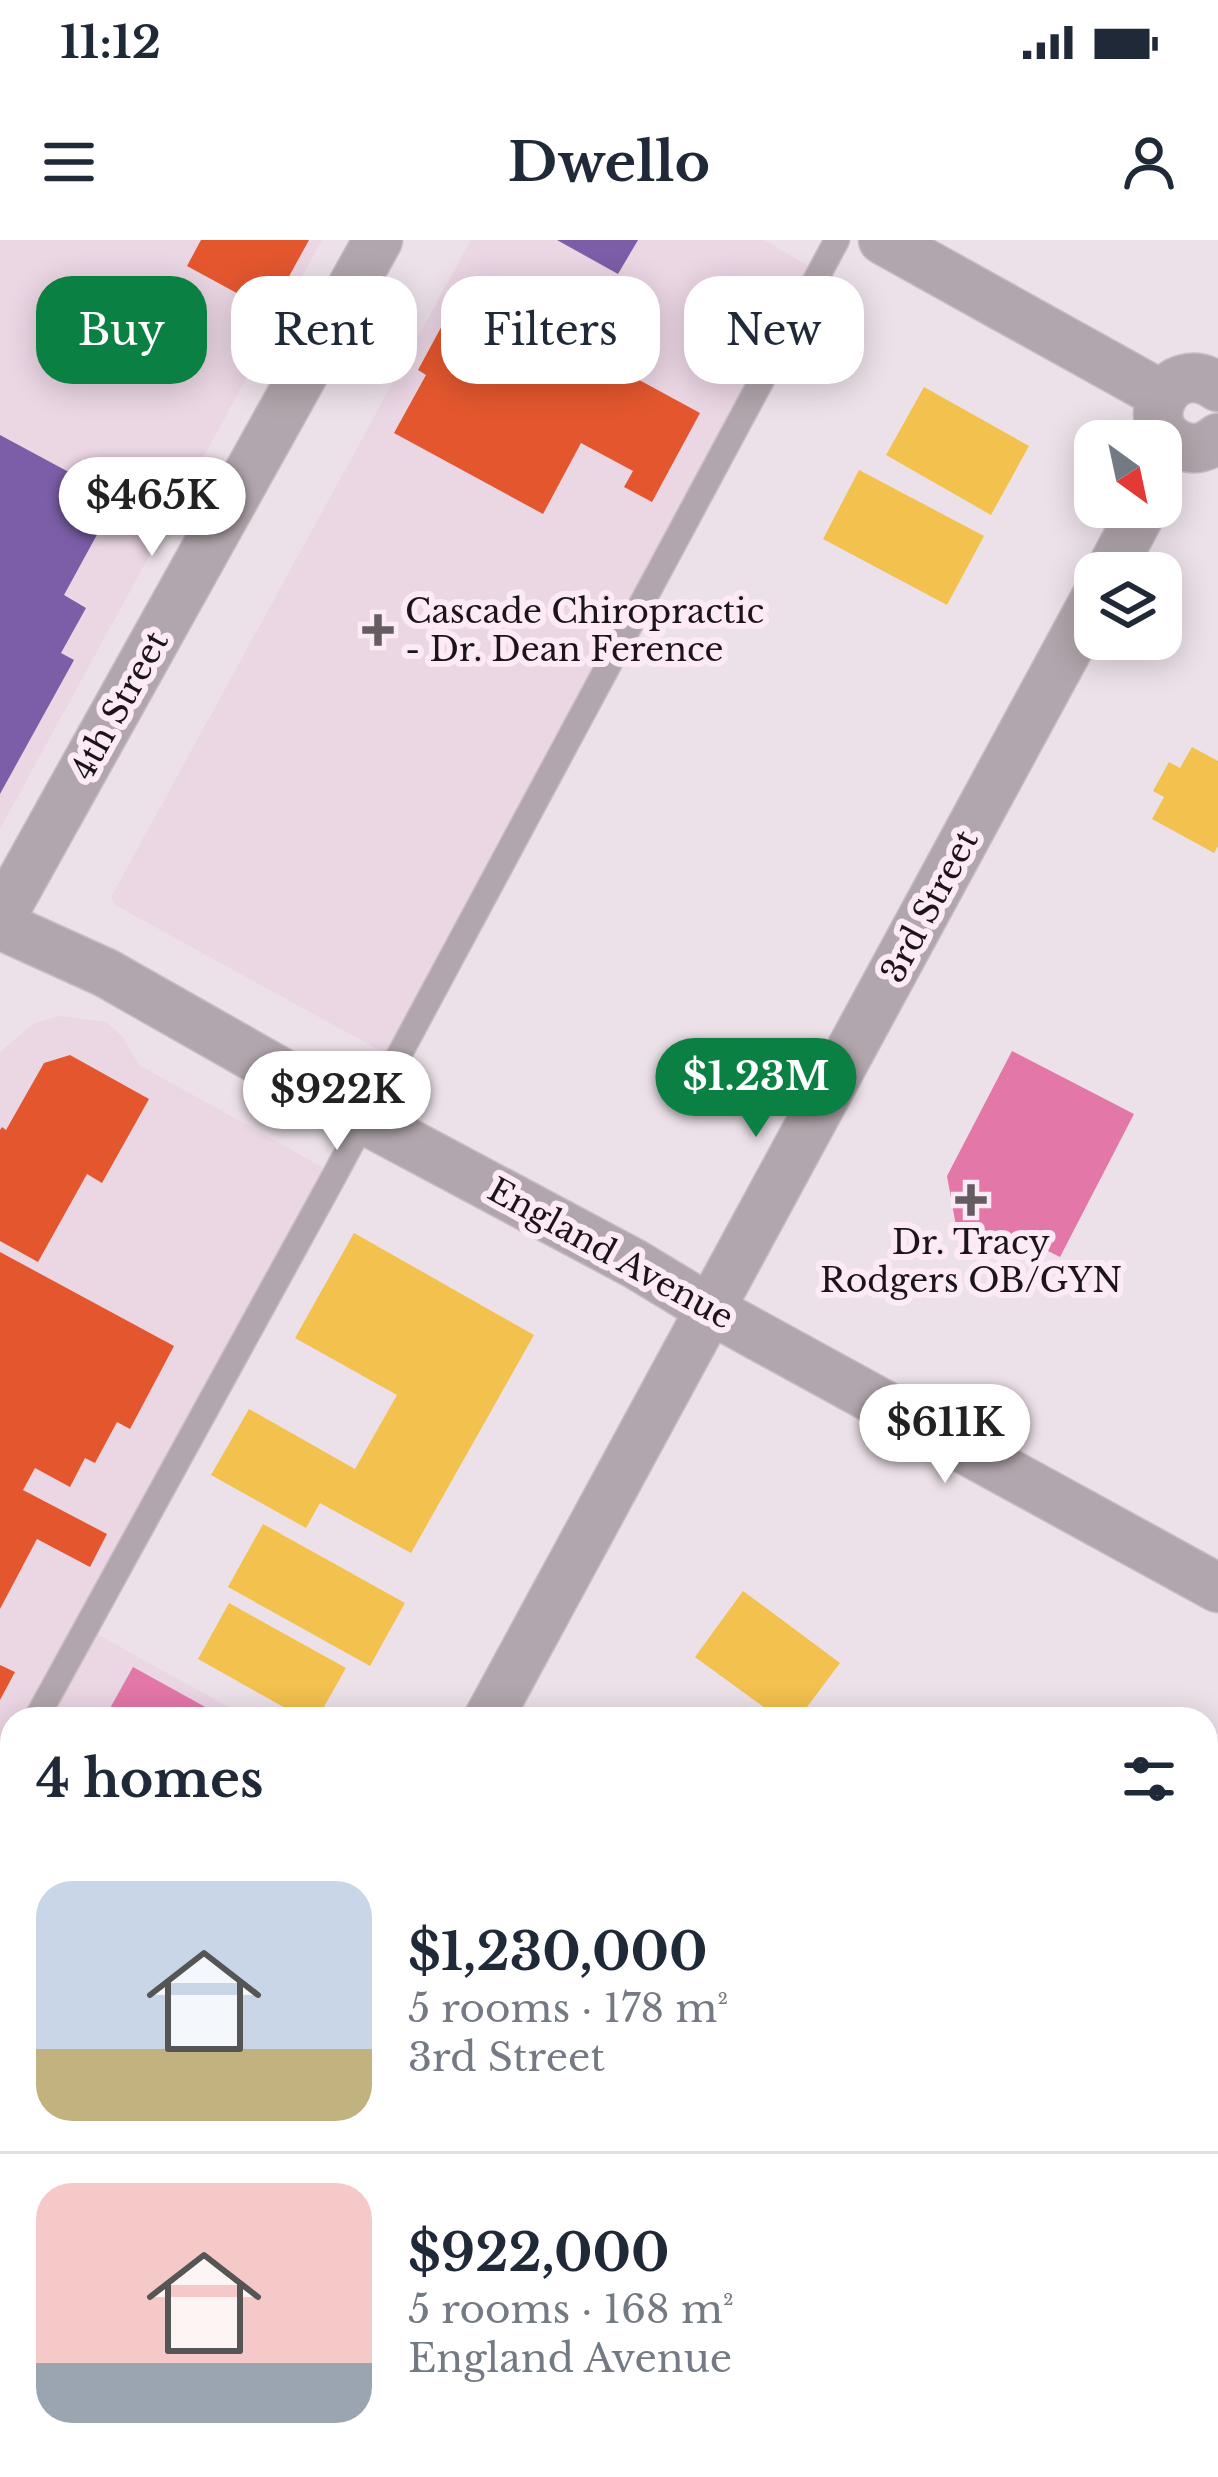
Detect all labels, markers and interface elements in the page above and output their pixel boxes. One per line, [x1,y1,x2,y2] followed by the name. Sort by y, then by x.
[60,14,161,70] text: 11:12
[36,129,102,195] icon: menu
[508,129,710,196] text: Dwello
[1116,129,1182,195] icon: person
[36,276,207,384] chip: Buy
[231,276,417,384] chip: Rent
[441,276,660,384] chip: Filters
[684,276,864,384] chip: New
[1074,420,1182,528] north arrow
[1074,420,1182,660] map controls
[68,457,236,559] pin: $465K
[86,471,218,520] text: $465K
[1074,552,1182,660] button: layers
[405,591,764,670] place label: Cascade Chiropractic - Dr. Dean Ference
[362,614,394,646] marker: Cascade Chiropractic - Dr. Dean Ference
[62,623,177,787] street label: 4th Street
[872,823,987,989] street label: 3rd Street
[658,1038,854,1140] pin: $1.23M
[253,1051,421,1153] pin: $922K
[682,1052,830,1101] text: $1.23M
[270,1065,404,1114] text: $922K
[481,1169,741,1338] street label: England Avenue
[955,1184,987,1216] marker: Dr. Tracy Rodgers OB/GYN
[820,1222,1122,1301] place label: Dr. Tracy Rodgers OB/GYN
[861,1384,1029,1486] pin: $611K
[886,1398,1004,1447] text: $611K
[1116,1746,1182,1812] icon: filters
[36,1748,264,1811] text: 4 homes
[408,1921,707,1984] text: $1,230,000
[132,1929,276,2073] icon: home
[408,1984,728,2033] text: 5 rooms · 178 m²
[408,2033,605,2082] text: 3rd Street
[408,2222,669,2285] text: $922,000
[132,2231,276,2375] icon: home
[408,2285,734,2334] text: 5 rooms · 168 m²
[408,2334,732,2383] text: England Avenue

